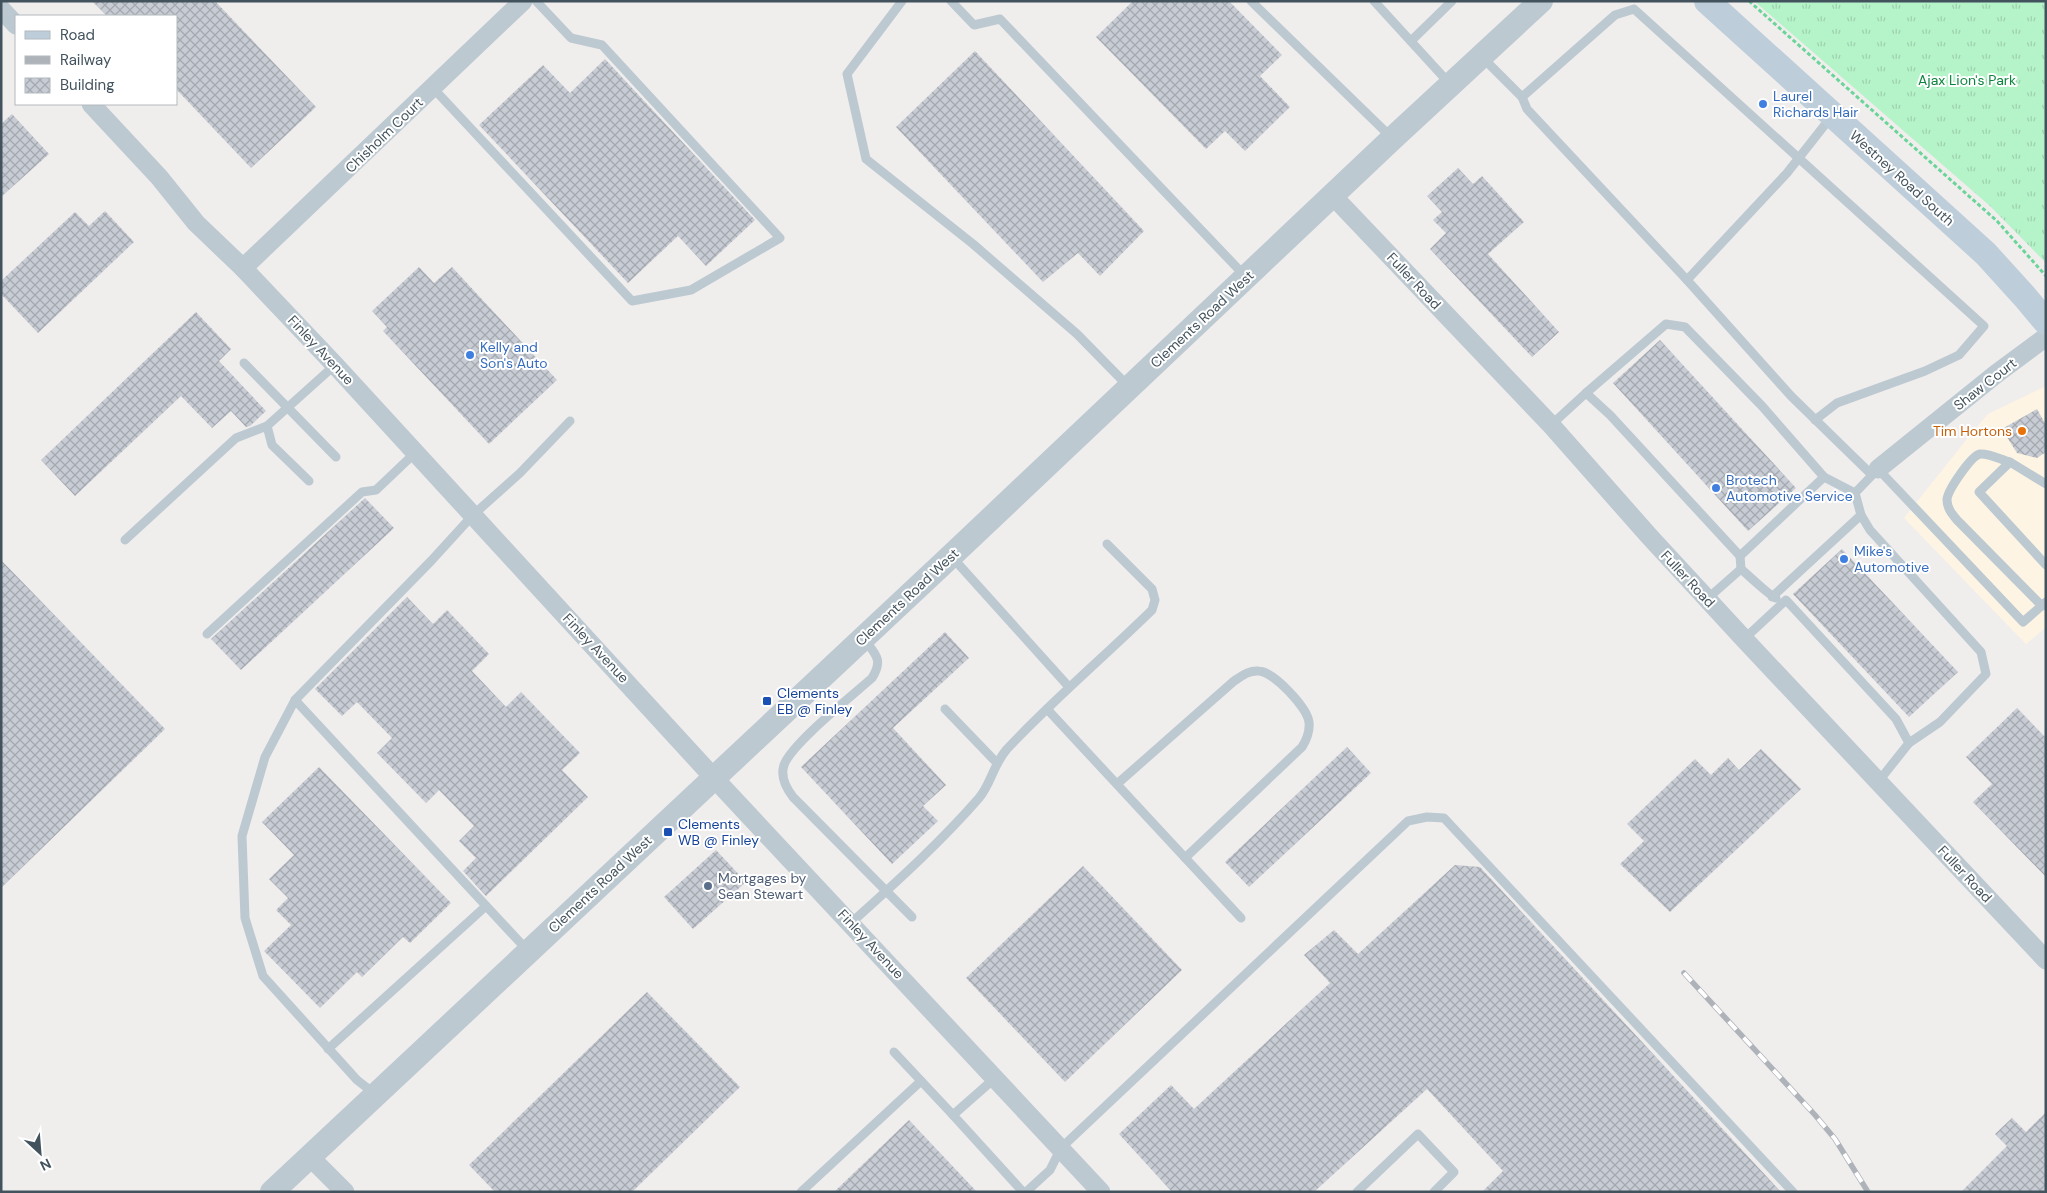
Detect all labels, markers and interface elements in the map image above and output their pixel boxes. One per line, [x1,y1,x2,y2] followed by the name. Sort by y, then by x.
[15,15,178,105] legend
[60,25,95,45] text: Road
[60,50,112,70] text: Railway
[1918,71,2016,89] park label: Ajax Lion's Park
[60,75,115,95] text: Building
[1773,87,1858,121] place label: Laurel Richards Hair
[341,93,427,177] street label: Chisholm Court
[1757,98,1769,110] marker: Laurel Richards Hair
[1846,126,1958,230] street label: Westney Road South
[1383,249,1445,313] street label: Fuller Road
[1146,266,1258,372] street label: Clements Road West
[284,311,358,389] street label: Finley Avenue
[480,338,548,372] place label: Kelly and Son's Auto
[464,349,476,361] marker: Kelly and Son's Auto
[1950,354,2020,414] street label: Shaw Court
[1933,422,2012,440] place label: Tim Hortons
[2016,425,2028,437] marker: Tim Hortons
[1726,471,1853,505] place label: Brotech Automotive Service
[1710,482,1722,494] marker: Brotech Automotive Service
[1854,542,1929,576] place label: Mike's Automotive
[851,544,963,650] street label: Clements Road West
[1657,547,1719,611] street label: Fuller Road
[1838,553,1850,565] marker: Mike's Automotive
[559,609,633,687] street label: Finley Avenue
[777,684,853,718] place label: Clements EB @ Finley
[761,695,773,707] marker: Clements EB @ Finley
[678,815,759,849] place label: Clements WB @ Finley
[662,826,674,838] marker: Clements WB @ Finley
[544,831,656,937] street label: Clements Road West
[1934,842,1996,906] street label: Fuller Road
[718,869,807,903] place label: Mortgages by Sean Stewart
[702,880,714,892] marker: Mortgages by Sean Stewart
[834,905,908,983] street label: Finley Avenue
[15,1128,65,1178] north arrow
[37,1154,54,1175] text: N

